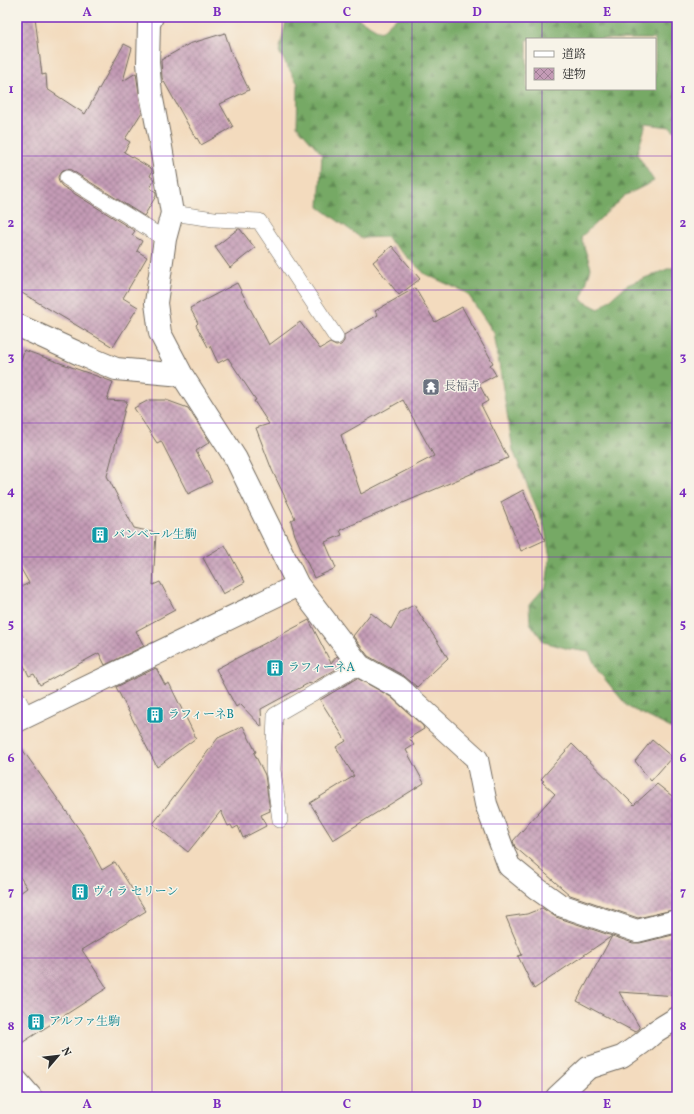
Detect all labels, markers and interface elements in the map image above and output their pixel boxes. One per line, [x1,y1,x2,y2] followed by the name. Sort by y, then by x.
[82,4,92,22] text: A
[213,4,222,22] text: B
[343,4,351,22] text: C
[472,4,482,22] text: D
[603,4,611,22] text: E
[526,38,656,90] legend
[562,47,586,63] text: 道路
[562,67,586,83] text: 建物
[8,81,14,99] text: 1
[680,81,686,99] text: 1
[8,215,15,233] text: 2
[680,215,687,233] text: 2
[8,349,15,367] text: 3
[680,349,687,367] text: 3
[421,377,441,397] temple icon: 長福寺
[444,379,480,395] place label: 長福寺
[7,483,15,501] text: 4
[679,483,687,501] text: 4
[90,525,110,545] building icon: バンベール生駒
[113,527,197,543] place label: バンベール生駒
[8,616,14,634] text: 5
[680,616,686,634] text: 5
[265,658,285,678] building icon: ラフィーネA
[288,660,355,676] place label: ラフィーネA
[145,705,165,725] building icon: ラフィーネB
[168,707,234,723] place label: ラフィーネB
[7,750,15,768] text: 6
[679,750,687,768] text: 6
[70,882,90,902] building icon: ヴィラ セリーン
[8,884,14,902] text: 7
[93,884,178,900] place label: ヴィラ セリーン
[680,884,686,902] text: 7
[26,1012,46,1032] building icon: アルファ生駒
[49,1014,120,1030] place label: アルファ生駒
[7,1018,15,1036] text: 8
[679,1018,687,1036] text: 8
[38,1036,78,1076] north arrow
[57,1045,74,1059] text: N
[82,1096,92,1114] text: A
[213,1096,222,1114] text: B
[343,1096,351,1114] text: C
[472,1096,482,1114] text: D
[603,1096,611,1114] text: E

